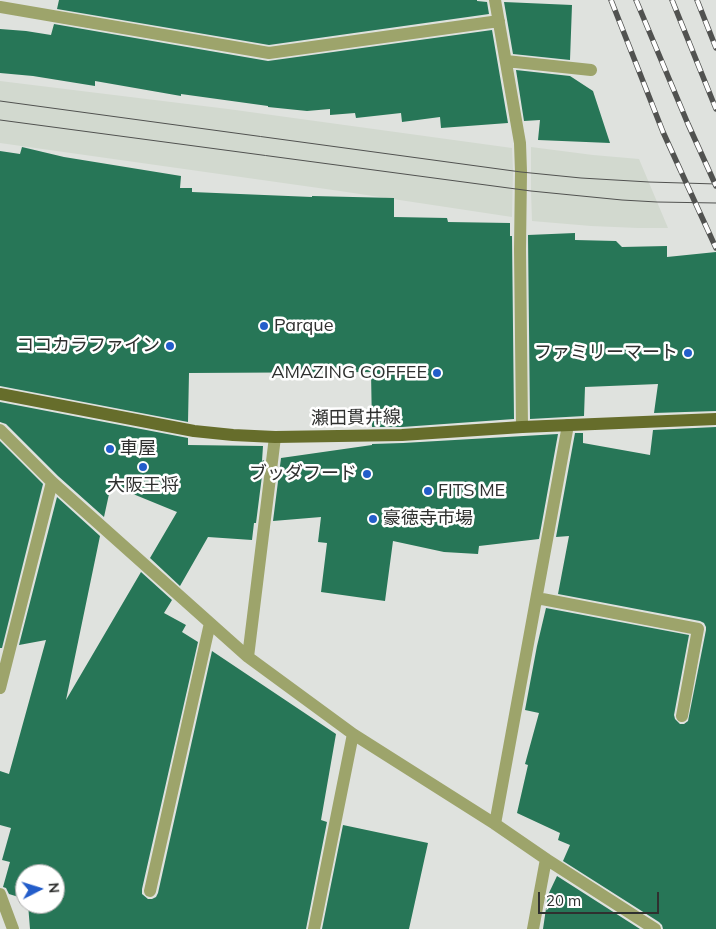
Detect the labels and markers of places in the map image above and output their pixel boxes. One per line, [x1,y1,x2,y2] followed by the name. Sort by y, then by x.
[274,315,333,337] place label: Parque
[258,320,270,332] marker: Parque
[16,335,160,357] place label: ココカラファイン
[164,340,176,352] marker: ココカラファイン
[534,342,678,364] place label: ファミリーマート
[682,347,694,359] marker: ファミリーマート
[271,362,427,384] place label: AMAZING COFFEE
[431,367,443,379] marker: AMAZING COFFEE
[120,438,156,460] place label: 車屋
[104,443,116,455] marker: 車屋
[137,461,149,473] marker: 大阪王将
[249,463,357,485] place label: ブッダフード
[361,468,373,480] marker: ブッダフード
[107,475,179,497] place label: 大阪王将
[438,480,505,502] place label: FITS ME
[422,485,434,497] marker: FITS ME
[383,508,473,530] place label: 豪徳寺市場
[367,513,379,525] marker: 豪徳寺市場

